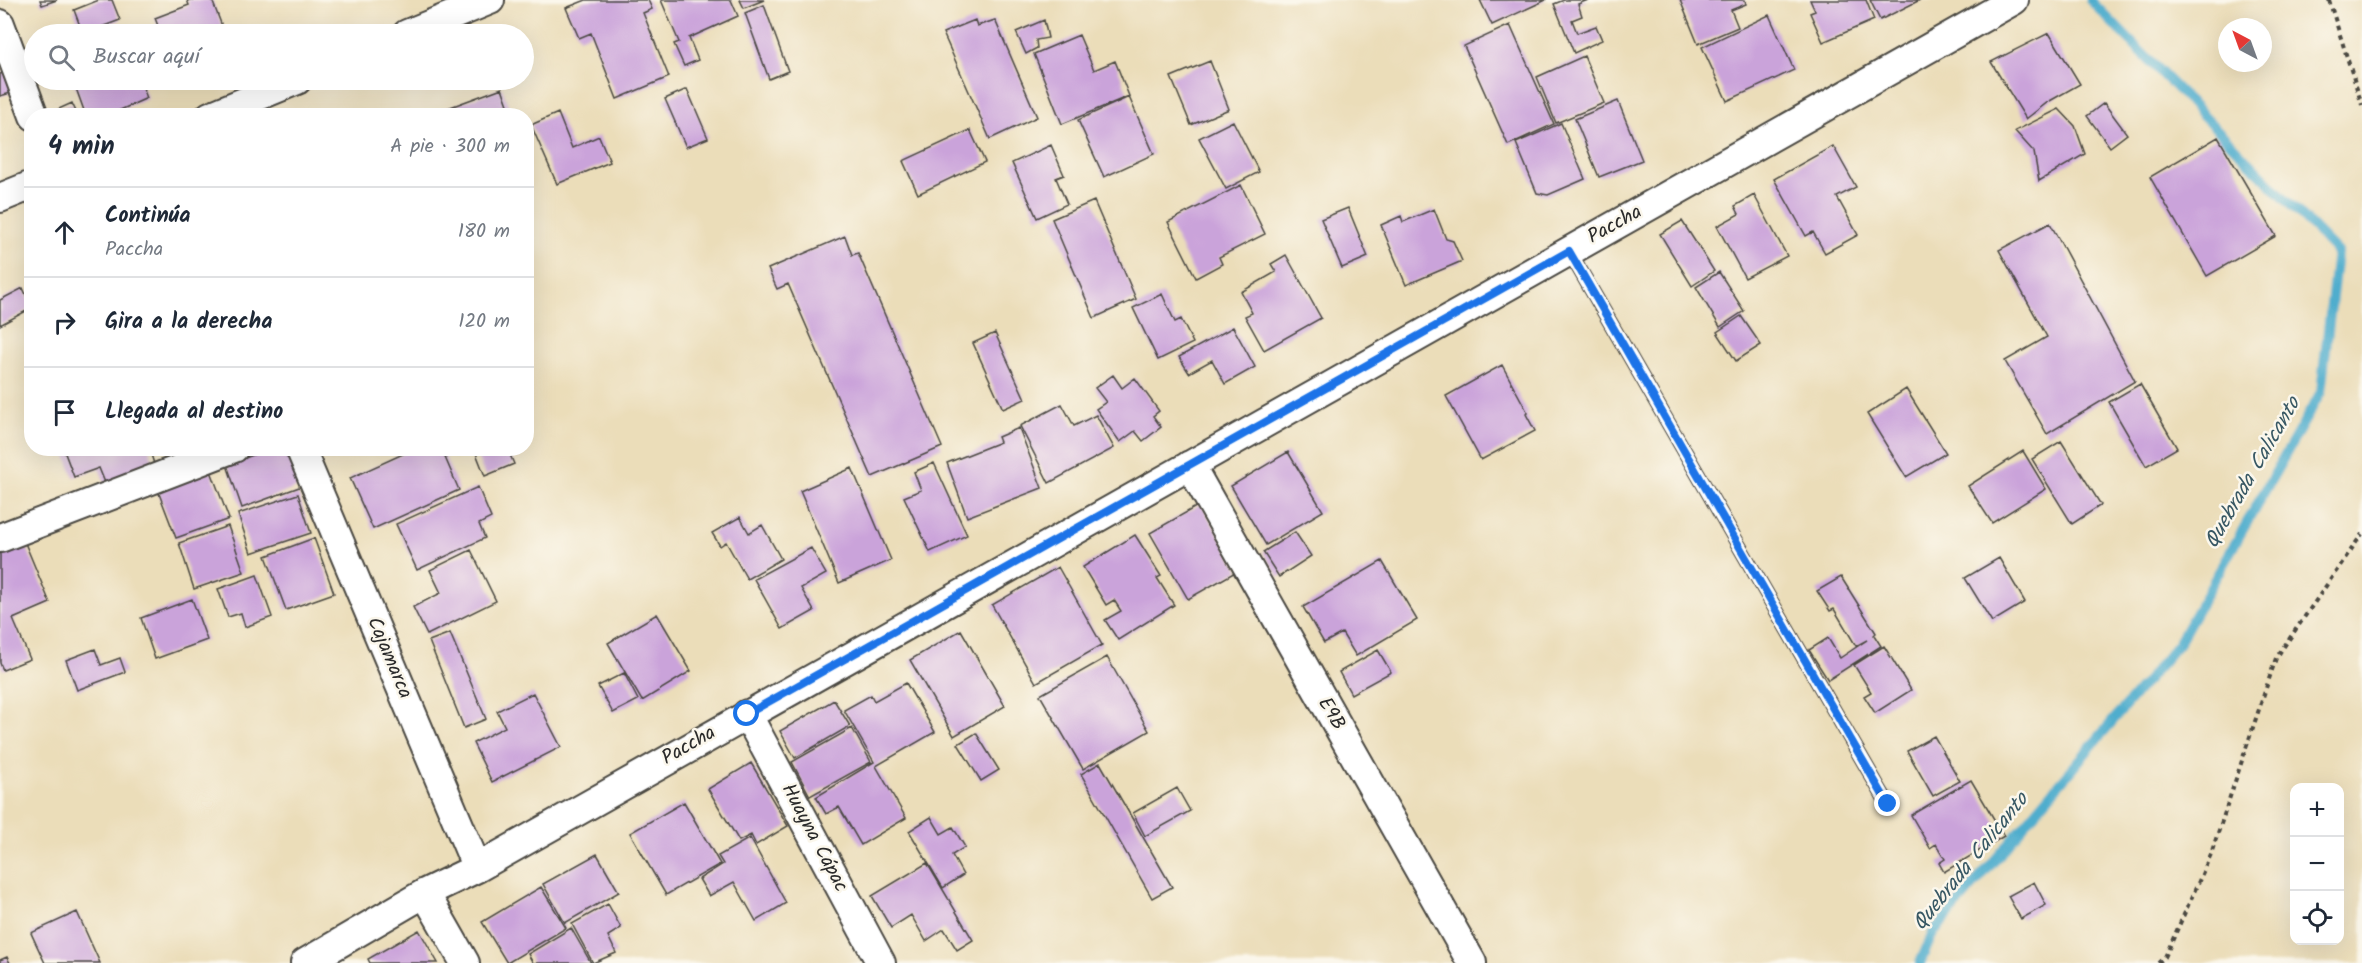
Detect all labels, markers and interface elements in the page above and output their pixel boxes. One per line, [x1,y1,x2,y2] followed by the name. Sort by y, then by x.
[2218,18,2272,72] north arrow
[24,24,534,90] search box
[93,40,200,75] text: Buscar aquí
[45,41,78,74] icon: search
[48,126,115,168] text: 4 min
[390,131,510,163] text: A pie · 300 m
[1582,197,1648,253] street label: Paccha
[105,199,190,234] text: Continúa
[48,216,81,249] icon: ahead
[458,216,510,248] text: 180 m
[105,234,163,266] text: Paccha
[105,305,272,340] text: Gira a la derecha
[48,306,81,339] icon: right
[458,306,510,338] text: 120 m
[2196,390,2311,555] water label: Quebrada Calicanto
[105,395,283,430] text: Llegada al destino
[48,396,81,429] icon: arrive
[357,612,421,704] street label: Cajamarca
[1309,691,1353,737] street label: E9B
[733,700,759,726] route start
[656,718,722,774] street label: Paccha
[772,778,856,898] street label: Huayna Cápac
[2290,783,2344,945] map controls
[2290,783,2344,837] button: +
[1905,784,2038,939] water label: Quebrada Calicanto
[1874,790,1900,816] route end
[2290,837,2344,891] button: −
[2290,891,2344,945] button: locate

